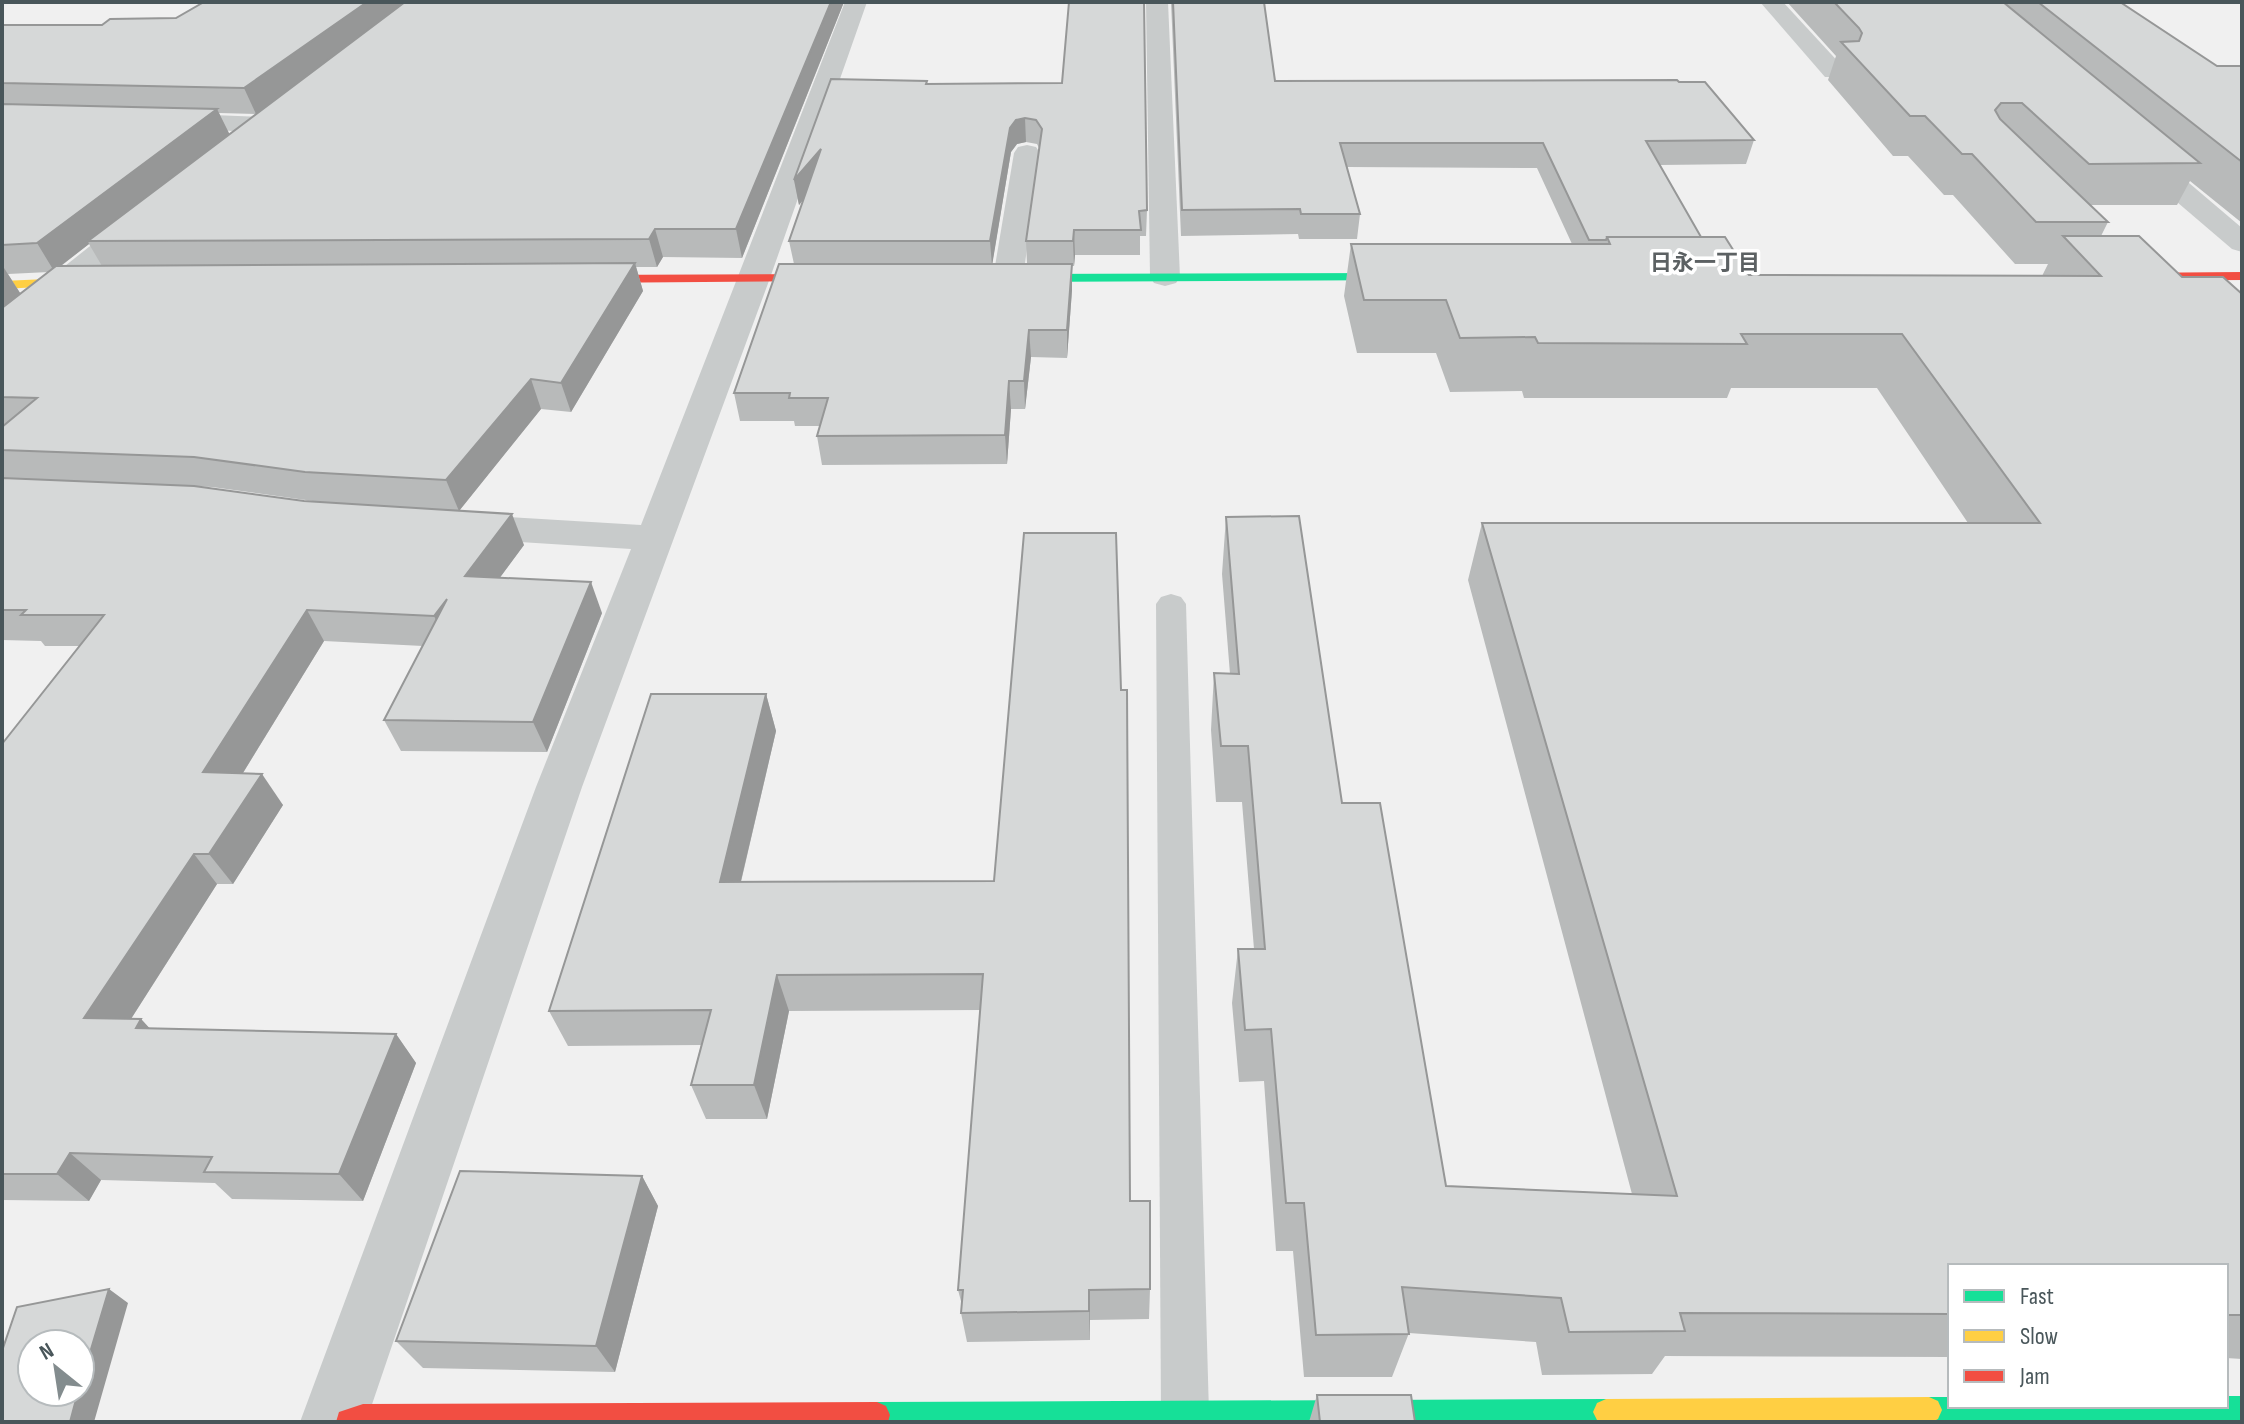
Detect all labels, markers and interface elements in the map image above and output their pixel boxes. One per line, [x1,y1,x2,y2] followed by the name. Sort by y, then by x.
[1650,250,1760,277] district label: 日永一丁目
[1948,1264,2228,1408] legend
[2020,1282,2054,1311] text: Fast
[2020,1322,2058,1351] text: Slow
[16,1328,96,1408] north arrow
[35,1337,59,1367] text: N
[2019,1362,2050,1391] text: Jam

